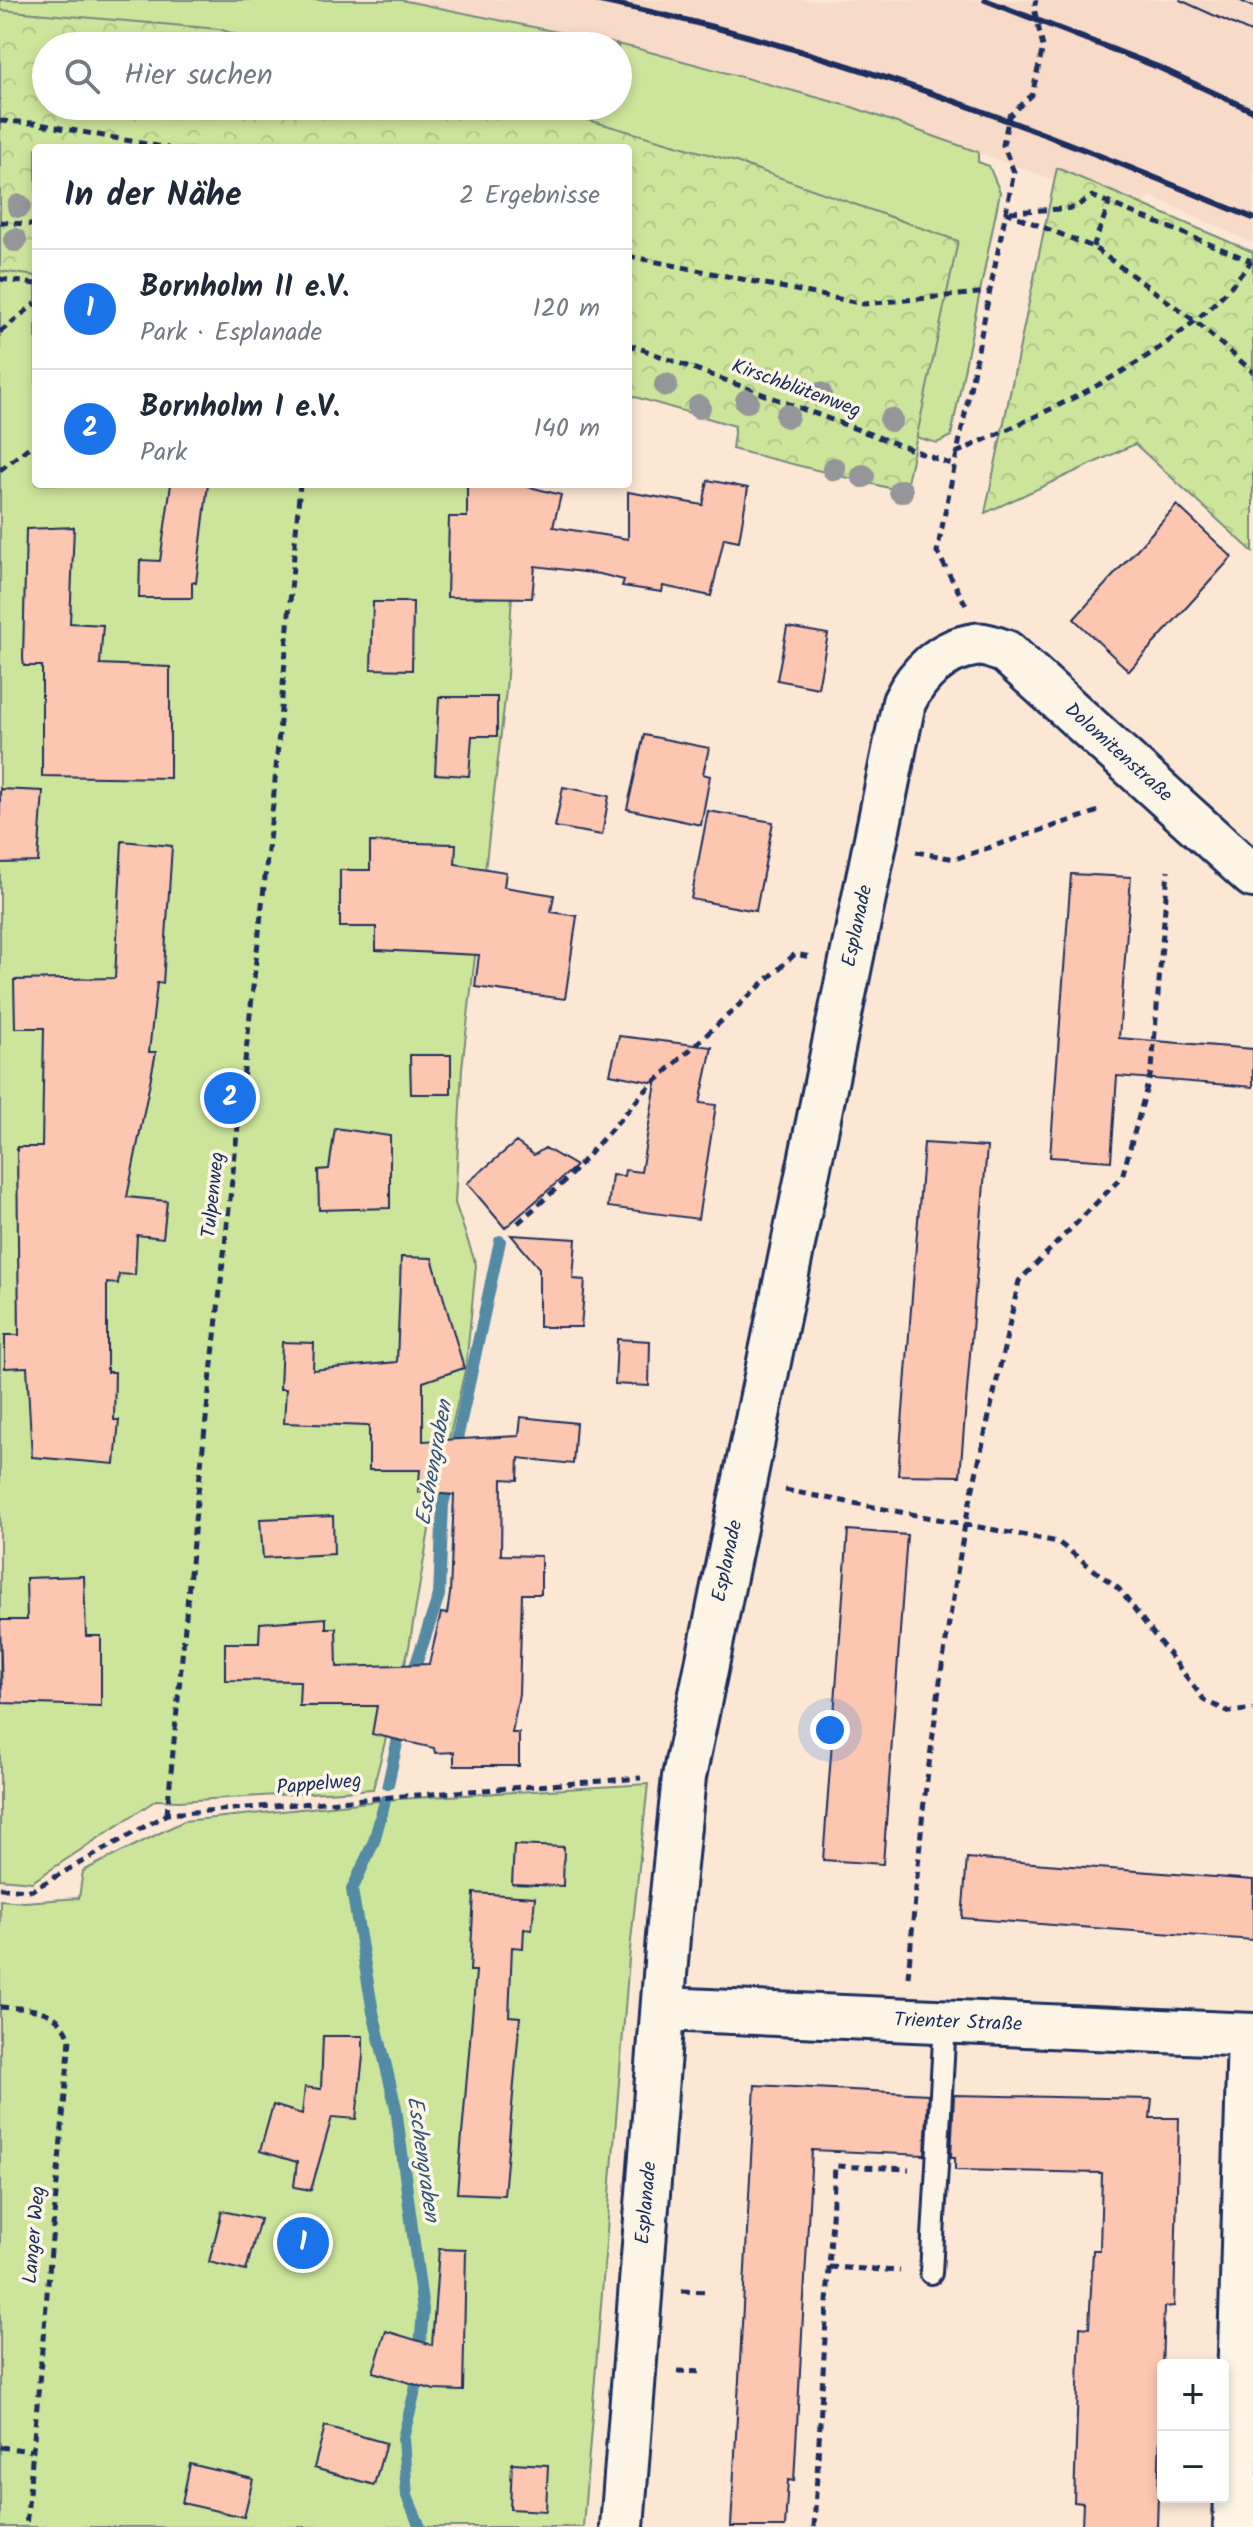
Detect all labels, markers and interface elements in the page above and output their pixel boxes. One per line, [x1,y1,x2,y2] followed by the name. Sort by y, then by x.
[32,32,632,120] search box
[124,52,273,100] text: Hier suchen
[60,54,104,98] icon: search
[64,169,242,223] text: In der Nähe
[459,175,600,217] text: 2 Ergebnisse
[140,264,349,312] text: Bornholm II e.V.
[86,288,94,330] text: 1
[533,288,600,330] text: 120 m
[140,312,322,354] text: Park · Esplanade
[727,351,865,427] street label: Kirschblütenweg
[140,384,340,432] text: Bornholm I e.V.
[82,408,98,450] text: 2
[533,408,600,450] text: 140 m
[140,432,187,474] text: Park
[1056,695,1180,811] street label: Dolomitenstraße
[834,882,882,970] street label: Esplanade
[204,1068,256,1128] pin: 2
[194,1150,234,1240] street label: Tulpenweg
[407,1395,464,1528] water label: Eschengraben
[704,1517,752,1605] street label: Esplanade
[810,1710,850,1750] your location
[275,1765,363,1805] street label: Pappelweg
[893,2005,1023,2041] street label: Trienter Straße
[396,2094,448,2226] water label: Eschengraben
[627,2160,667,2246] street label: Esplanade
[15,2185,55,2285] street label: Langer Weg
[277,2213,329,2273] pin: 1
[1157,2359,1229,2503] map controls
[1157,2359,1229,2431] button: +
[1157,2431,1229,2503] button: −

